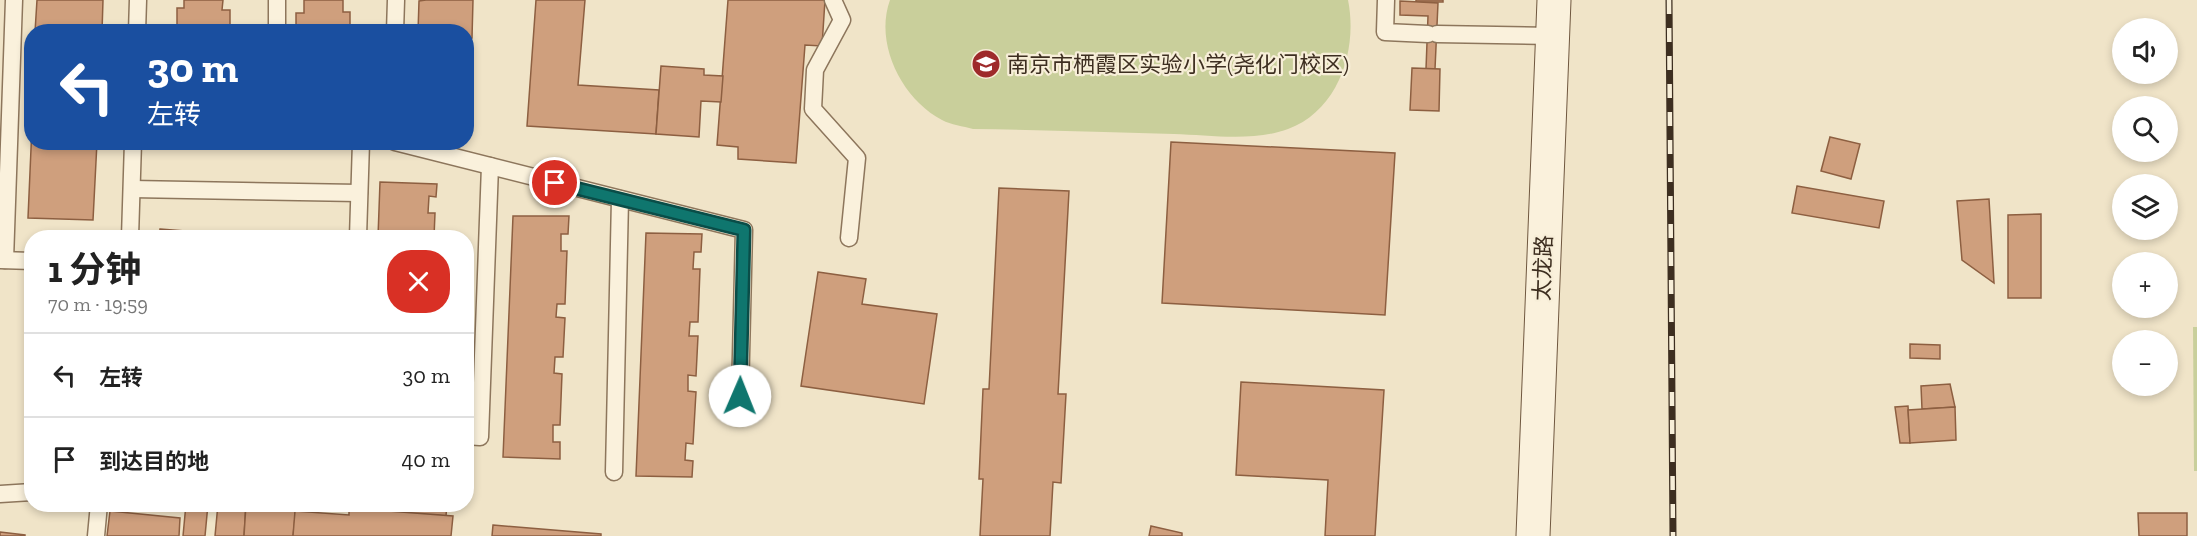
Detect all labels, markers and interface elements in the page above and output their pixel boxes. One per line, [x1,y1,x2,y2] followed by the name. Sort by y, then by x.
[2112,18,2178,396] map controls
[2112,18,2178,84] button: sound
[147,42,238,93] text: 30 m
[48,48,126,126] icon: left
[970,48,1002,80] school or university icon: 南京市栖霞区实验小学(尧化门校区)
[1007,51,1349,78] place label: 南京市栖霞区实验小学(尧化门校区)
[2112,96,2178,162] button: search
[147,99,201,131] text: 左转
[529,157,580,208] pin
[538,166,571,199] icon: arrive
[2112,174,2178,240] button: layers
[1528,235,1558,301] street label: 太龙路
[48,248,141,291] text: 1 分钟
[387,250,450,313] button: close
[2112,252,2178,318] button: +
[48,292,148,316] text: 70 m · 19:59
[2112,330,2178,396] button: −
[48,359,81,392] icon: left
[403,362,450,389] text: 30 m
[99,364,143,391] text: 左转
[708,364,772,428] position arrow
[48,443,81,476] icon: arrive
[401,446,450,473] text: 40 m
[99,448,209,475] text: 到达目的地

